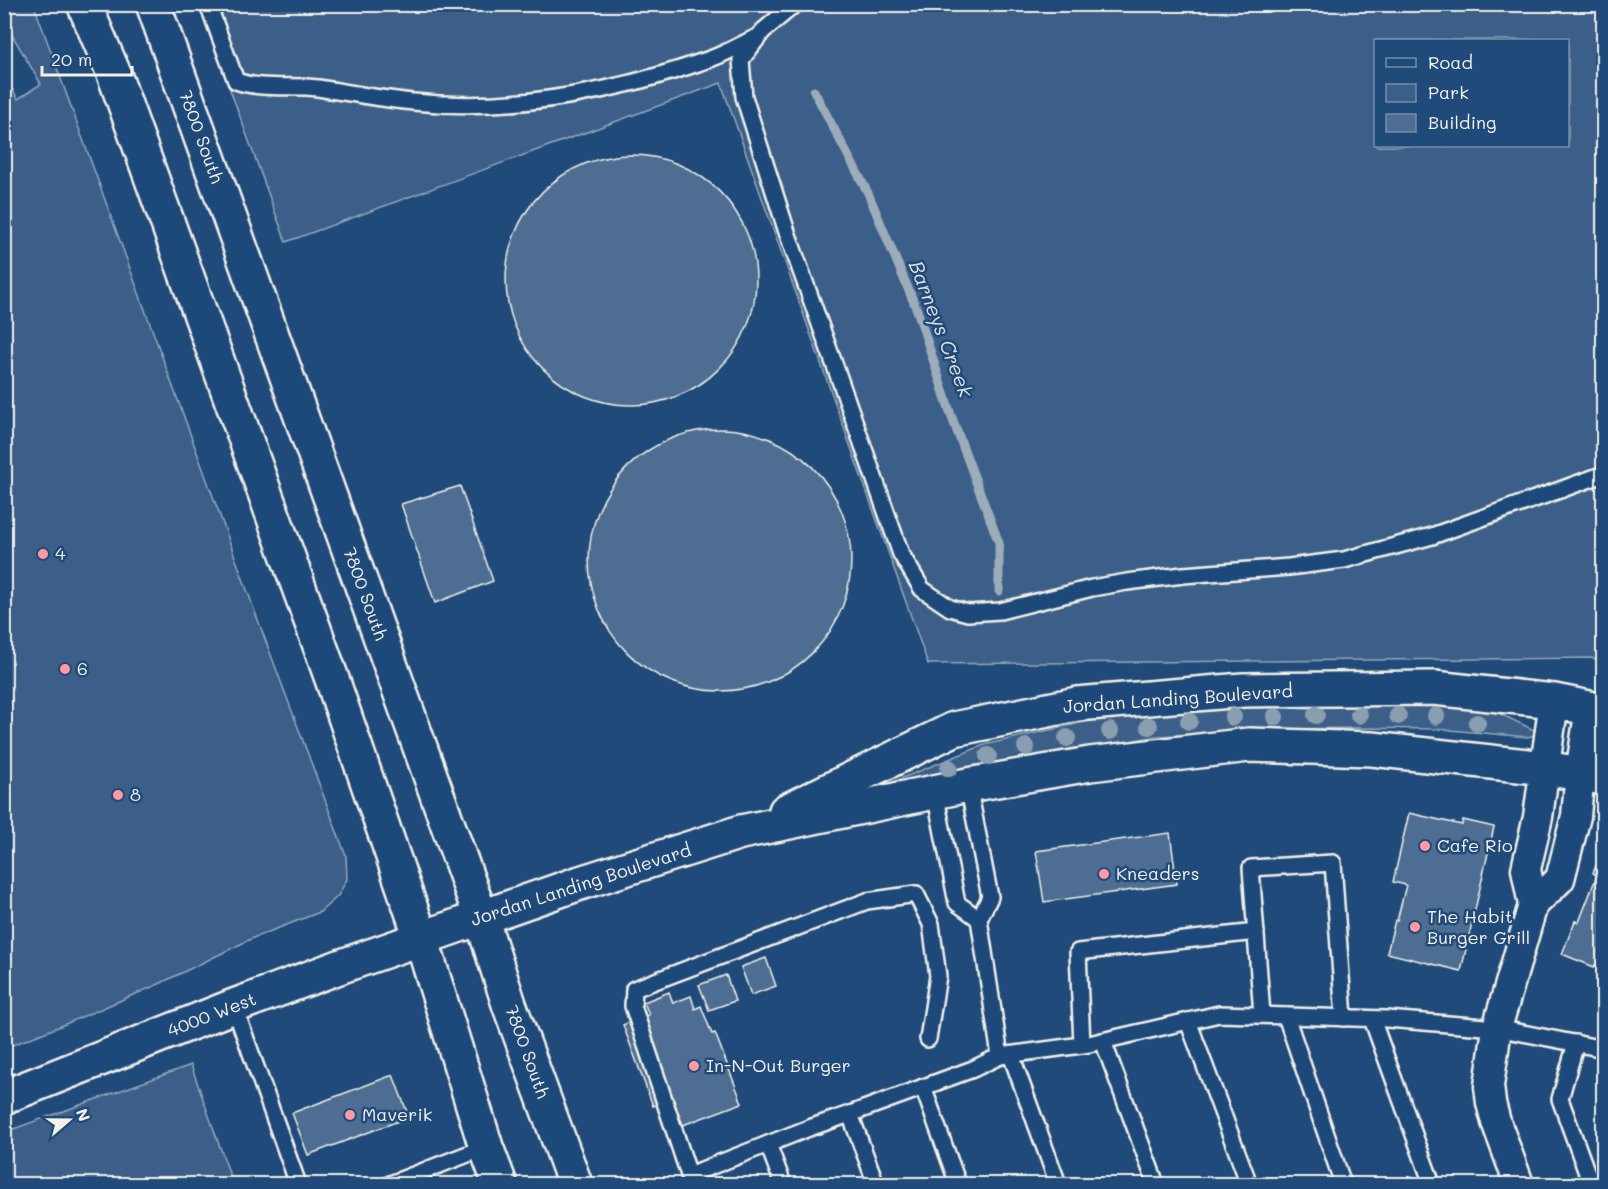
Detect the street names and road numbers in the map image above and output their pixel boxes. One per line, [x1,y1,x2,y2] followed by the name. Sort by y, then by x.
[174,87,230,187] street label: 7800 South
[338,544,394,644] street label: 7800 South
[1062,678,1294,718] street label: Jordan Landing Boulevard
[467,837,694,931] street label: Jordan Landing Boulevard
[164,986,259,1042] street label: 4000 West
[500,1002,556,1102] street label: 7800 South

